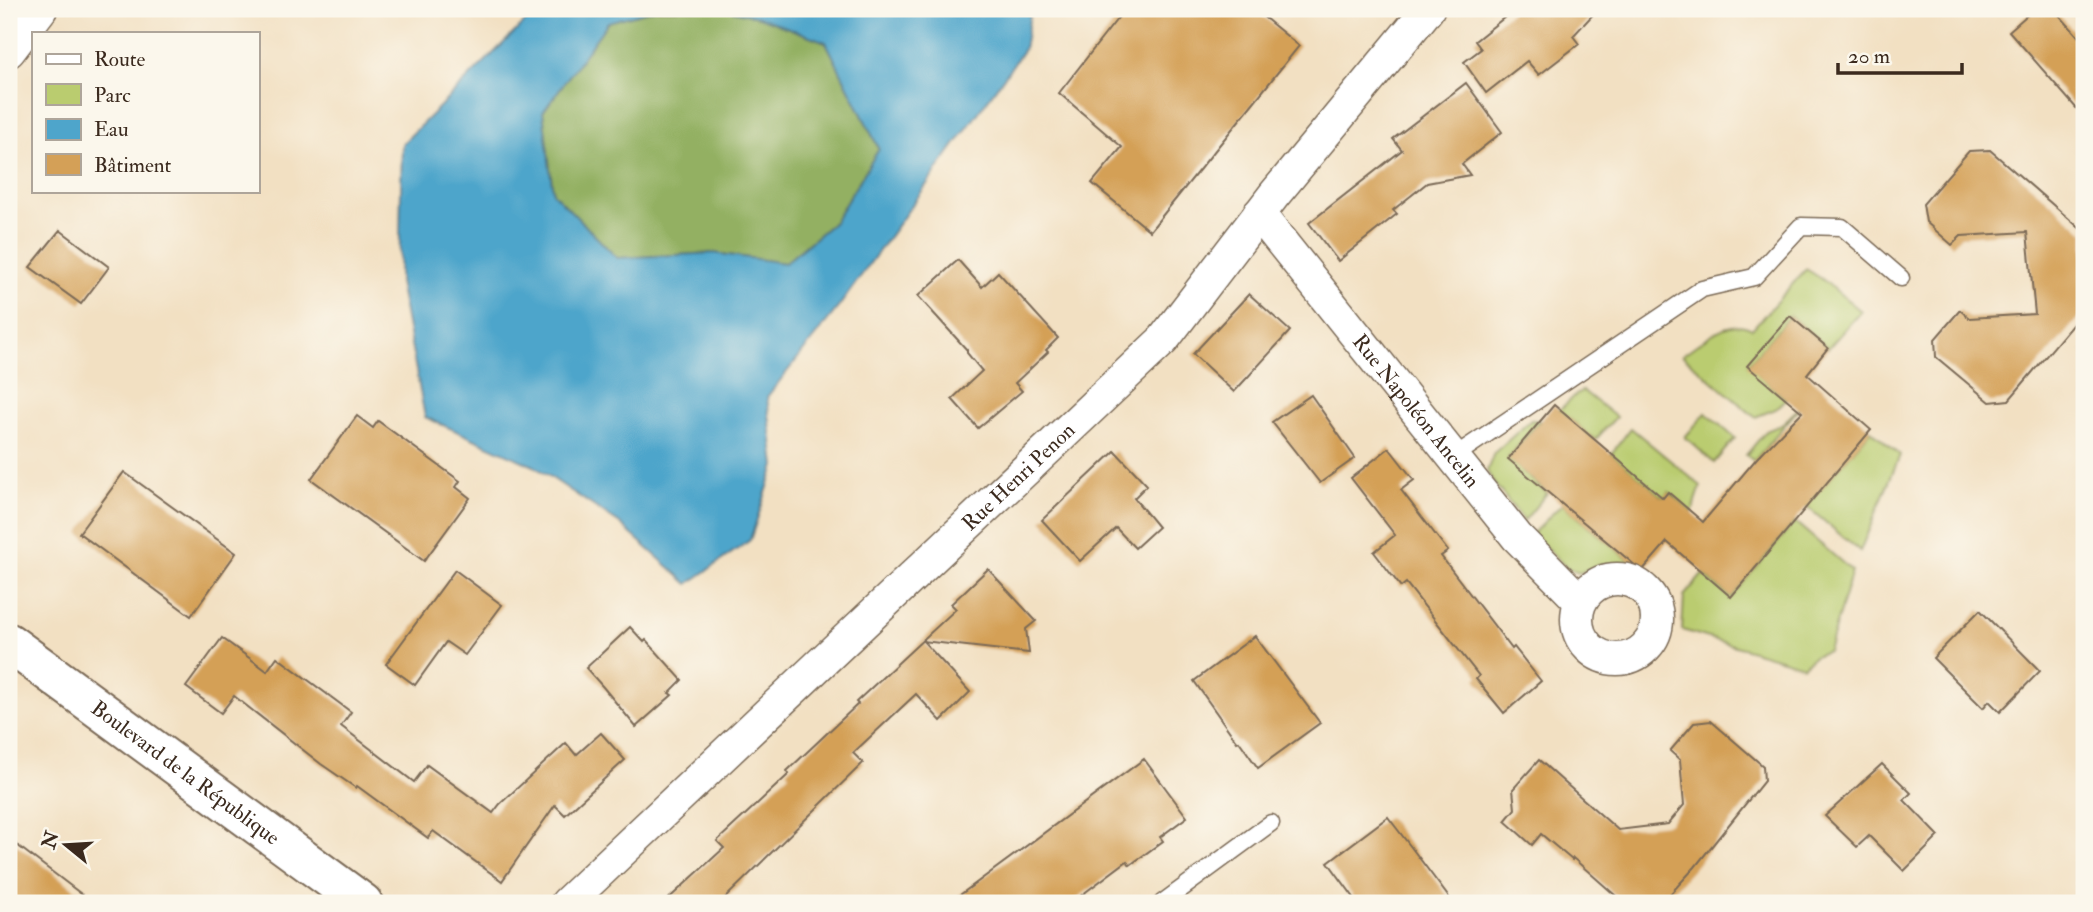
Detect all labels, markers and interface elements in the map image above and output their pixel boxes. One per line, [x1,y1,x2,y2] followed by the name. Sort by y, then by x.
[32,32,259,192] legend
[1838,32,1962,76] scale bar
[1848,43,1890,70] text: 20 m
[94,46,146,73] text: Route
[94,82,131,109] text: Parc
[94,116,129,143] text: Eau
[94,152,171,179] text: Bâtiment
[1347,329,1486,493] street label: Rue Napoléon Ancelin
[956,417,1081,536] street label: Rue Henri Penon
[86,694,285,851] street label: Boulevard de la République
[32,810,102,880] north arrow
[36,827,65,853] text: N

